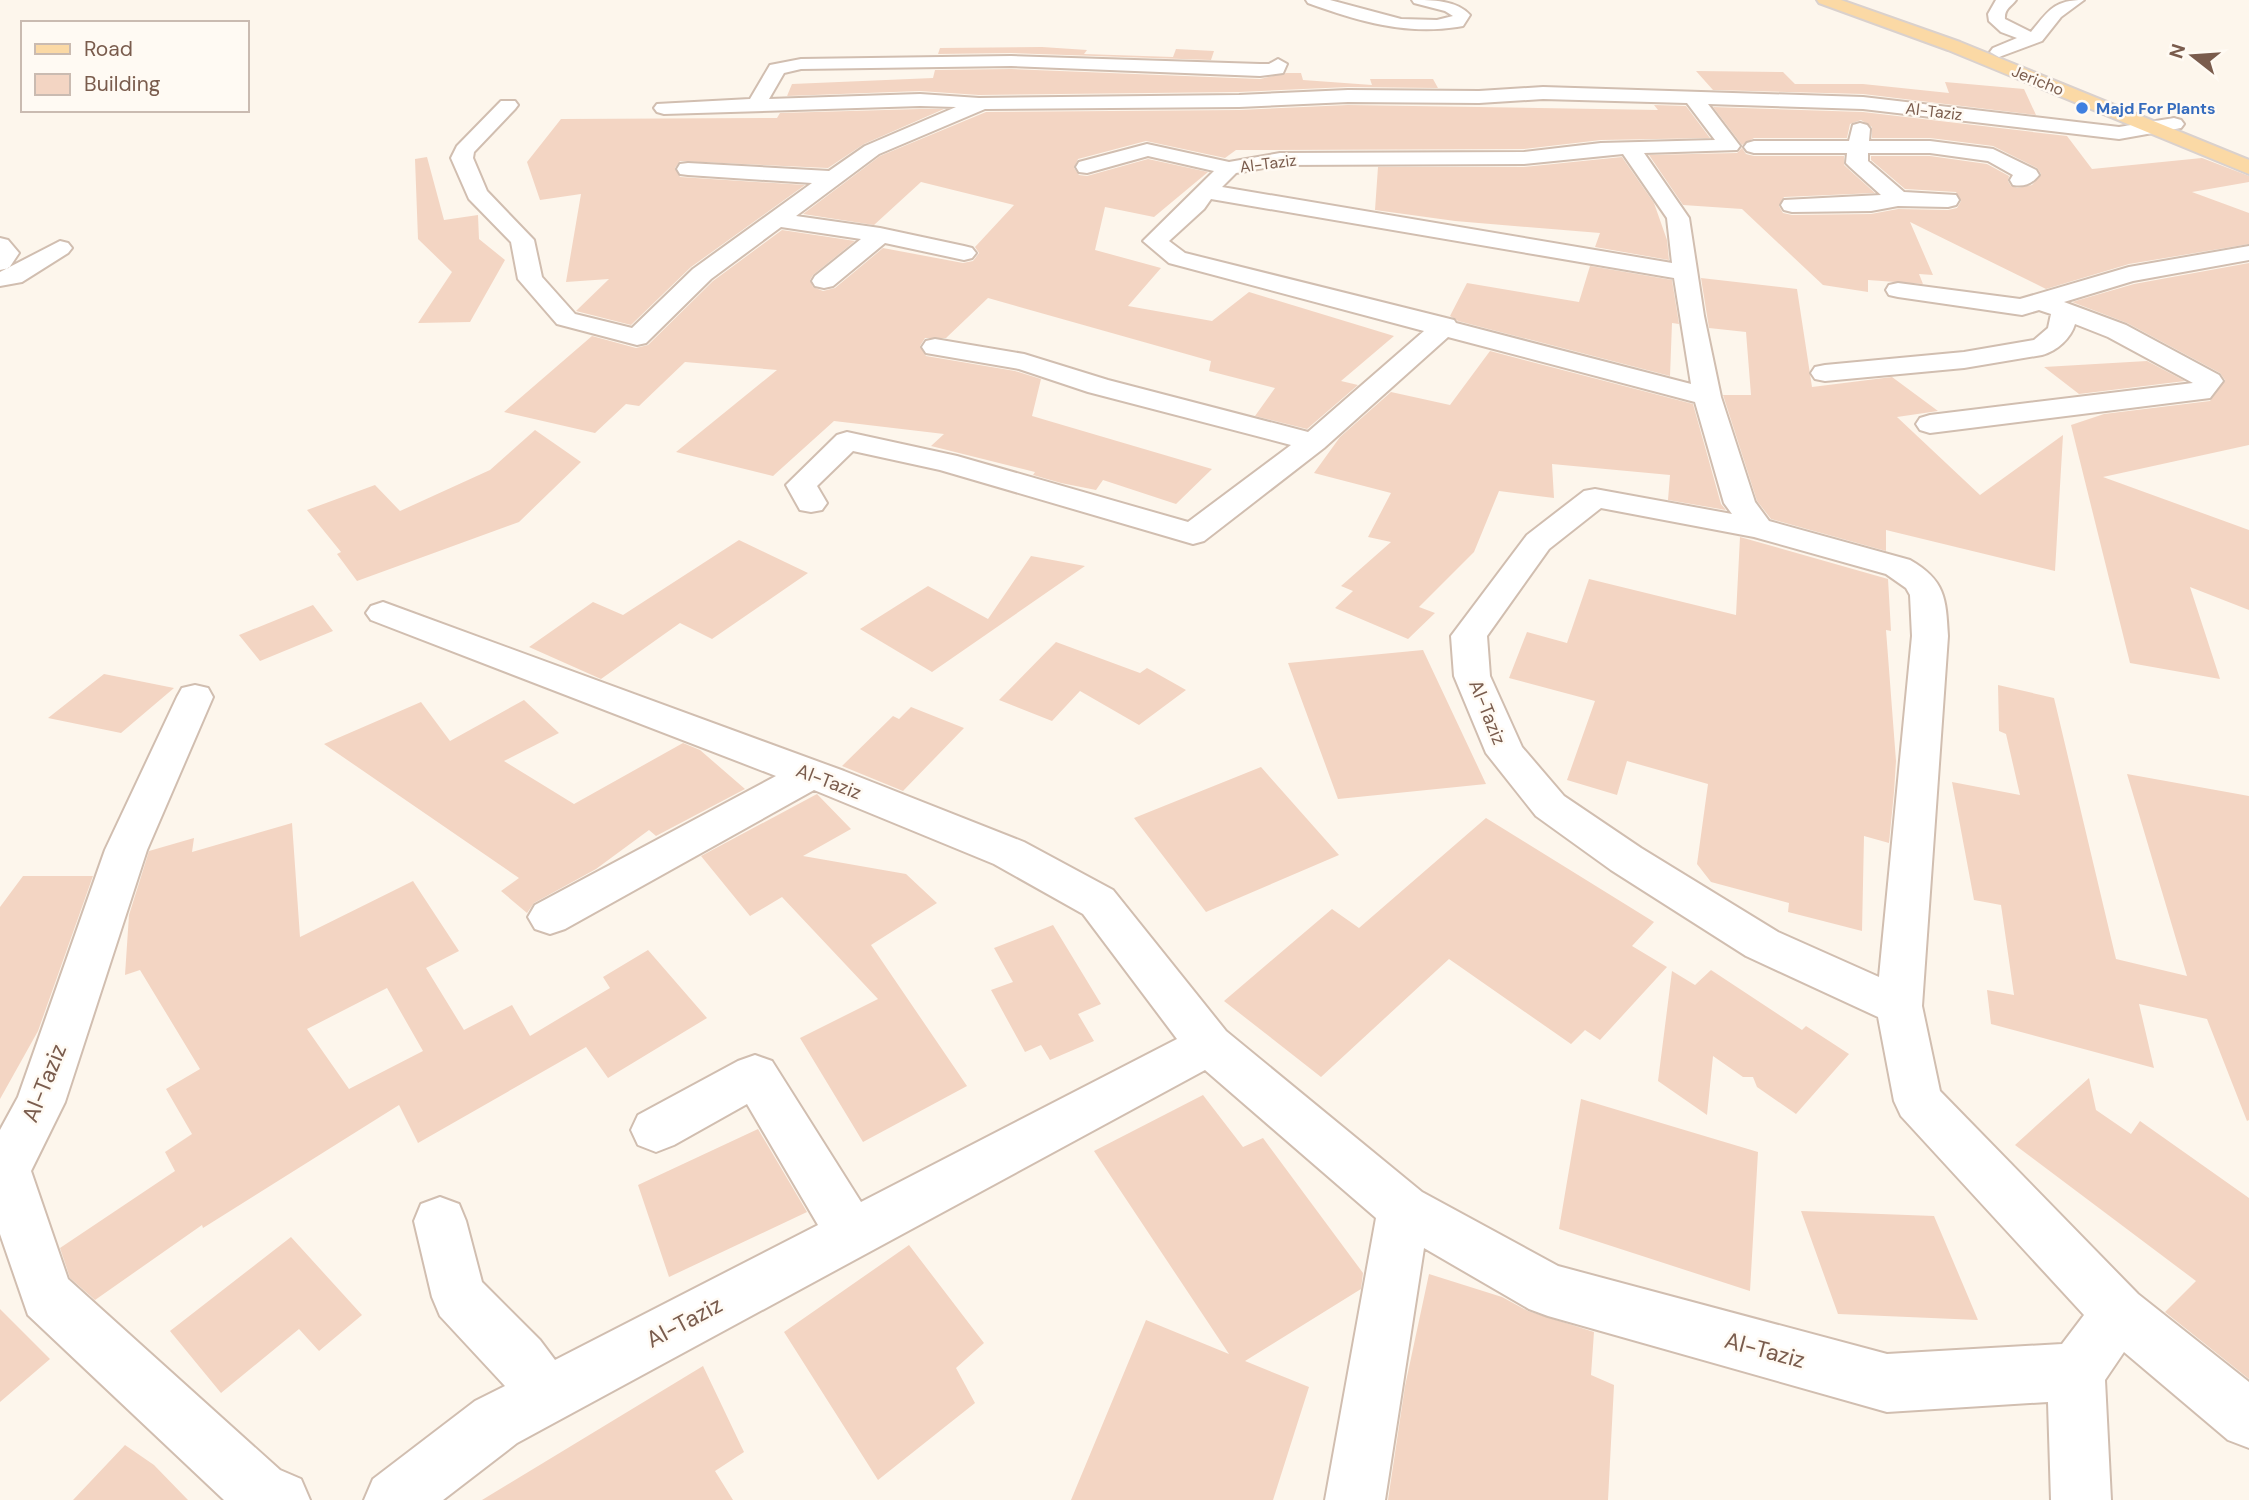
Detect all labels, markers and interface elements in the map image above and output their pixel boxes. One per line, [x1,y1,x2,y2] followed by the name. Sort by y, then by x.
[21,21,248,112] legend
[2158,21,2228,91] north arrow
[84,35,133,63] text: Road
[2163,41,2191,61] text: N
[2009,60,2067,100] street label: Jericho
[84,70,161,98] text: Building
[1904,98,1964,125] street label: Al-Taziz
[2096,98,2216,119] place label: Majd For Plants
[2074,100,2090,116] marker: Majd For Plants
[1238,150,1298,177] street label: Al-Taziz
[1463,676,1512,748] street label: Al-Taziz
[793,758,865,805] street label: Al-Taziz
[15,1039,73,1127] street label: Al-Taziz
[641,1290,727,1354] street label: Al-Taziz
[1722,1325,1808,1375] street label: Al-Taziz

